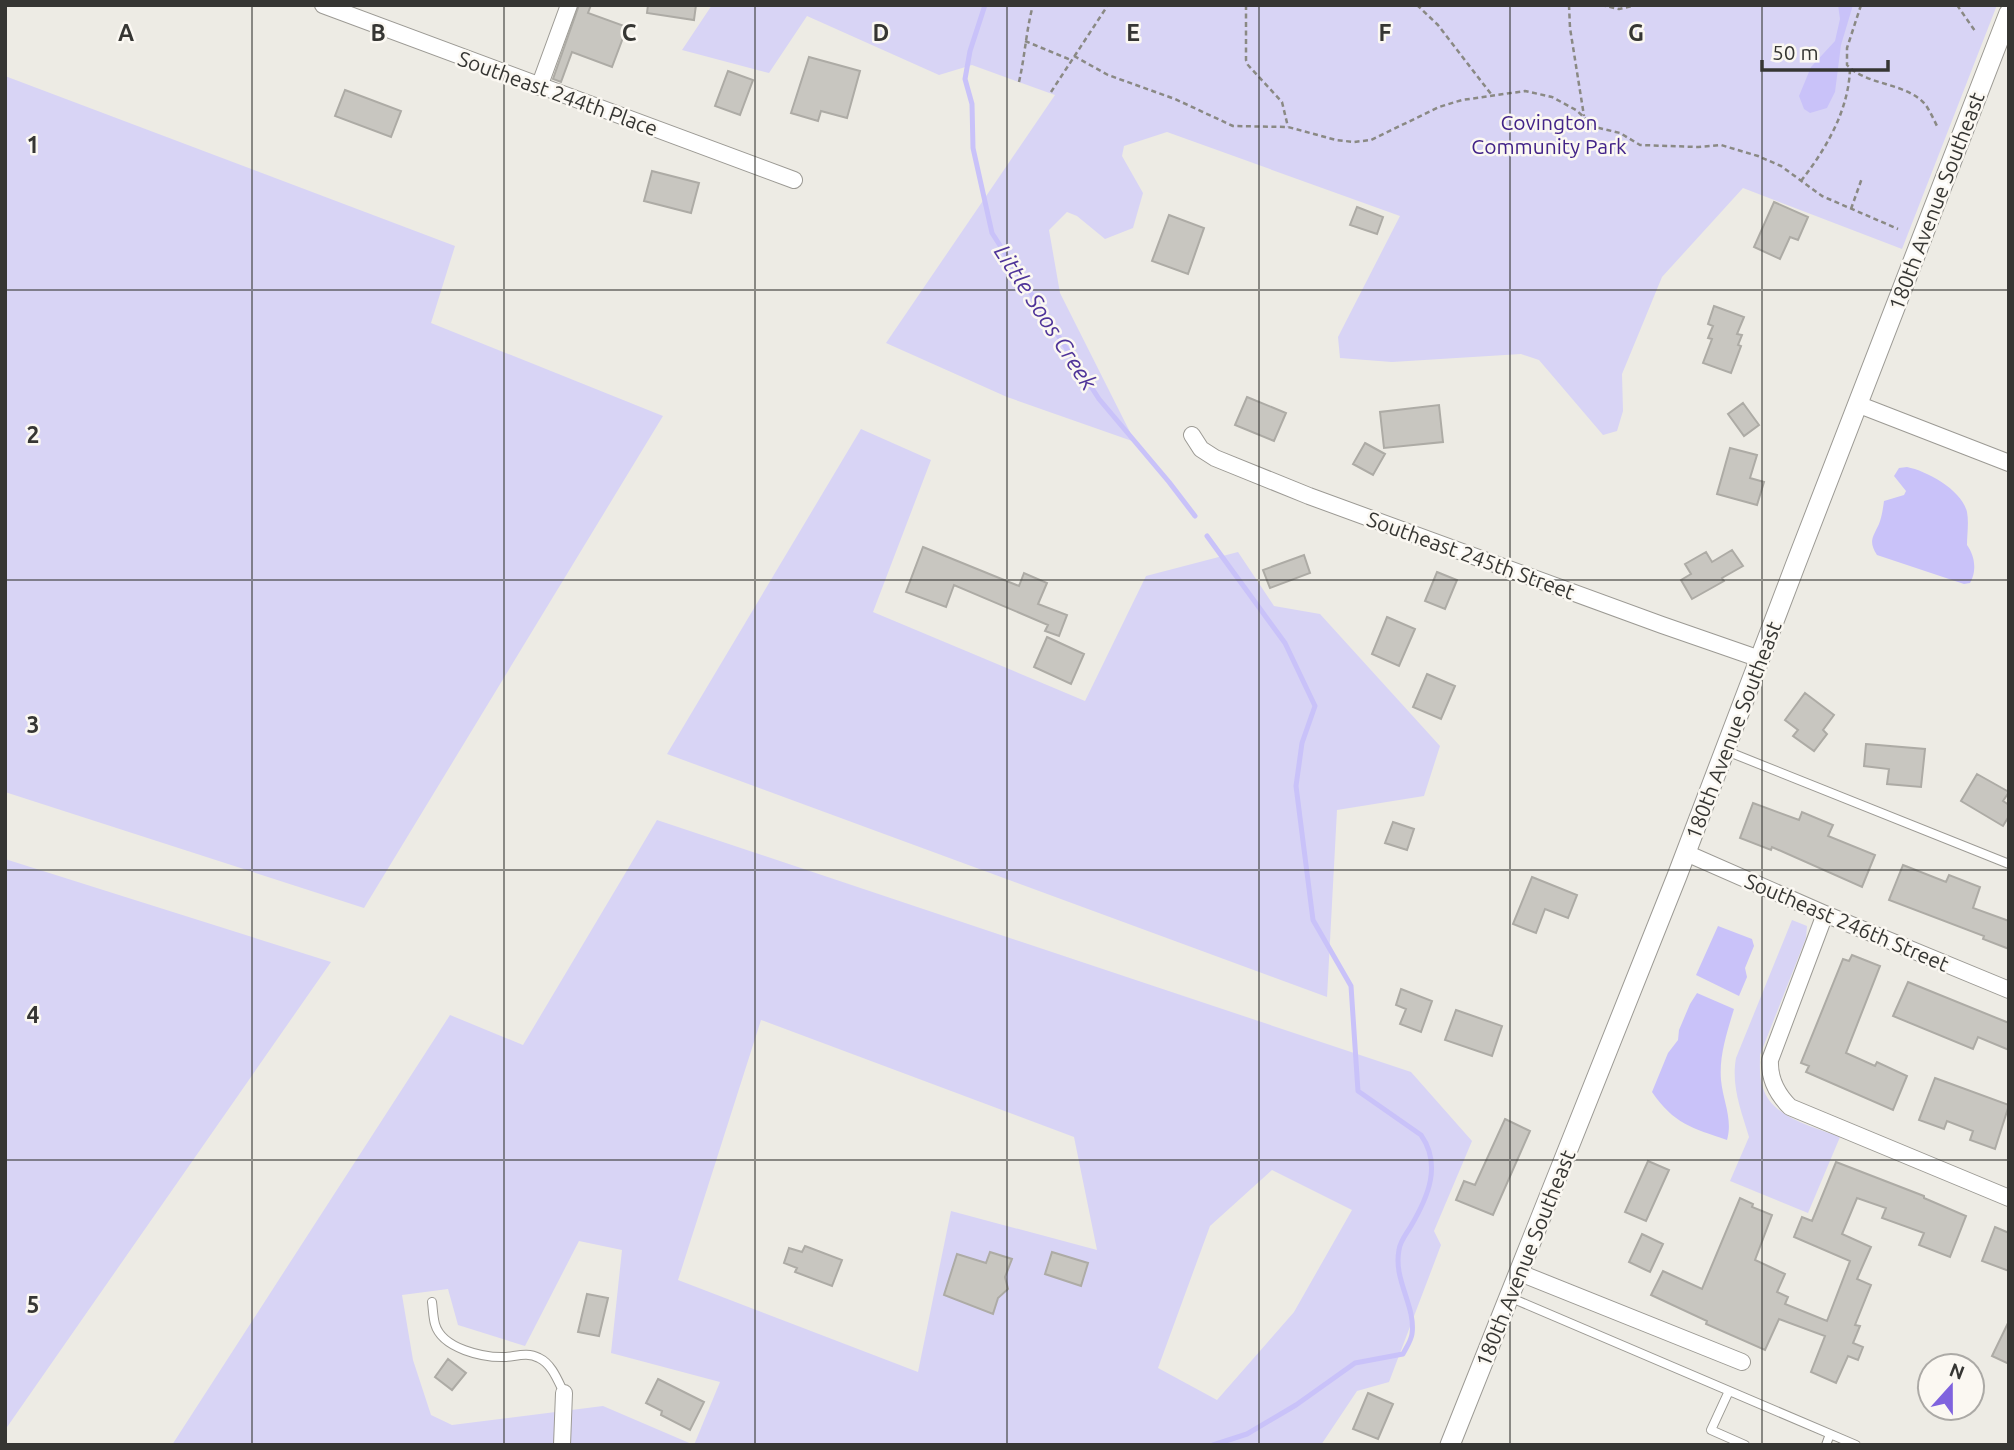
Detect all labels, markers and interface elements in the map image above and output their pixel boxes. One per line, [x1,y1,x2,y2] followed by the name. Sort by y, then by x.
[118,20,134,45] text: A
[370,20,386,45] text: B
[622,20,637,45] text: C
[873,20,889,45] text: D
[1126,20,1140,45] text: E
[1379,20,1392,45] text: F
[1628,20,1644,45] text: G
[1762,28,1888,72] scale bar
[1772,40,1819,64] text: 50 m
[455,46,661,140] street label: Southeast 244th Place
[1883,89,1989,313] street label: 180th Avenue Southeast
[1471,110,1627,158] park label: Covington Community Park
[27,132,39,157] text: 1
[990,240,1102,394] water label: Little Soos Creek
[27,422,39,447] text: 2
[1364,506,1578,604] street label: Southeast 245th Street
[1680,618,1786,842] street label: 180th Avenue Southeast
[27,712,39,737] text: 3
[1741,868,1953,976] street label: Southeast 246th Street
[27,1002,40,1027] text: 4
[1471,1146,1579,1370] street label: 180th Avenue Southeast
[27,1292,39,1317] text: 5
[1916,1352,1986,1422] north arrow
[1947,1358,1968,1384] text: N

